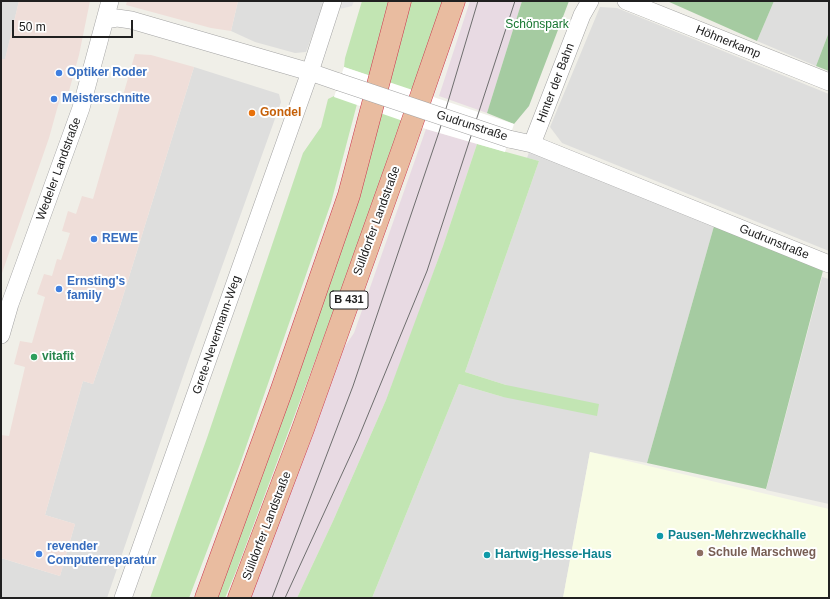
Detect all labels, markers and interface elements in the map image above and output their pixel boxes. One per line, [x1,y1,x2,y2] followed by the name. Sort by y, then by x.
[14,12,135,38] scale bar
[505,18,569,32] park label: Schönspark
[19,20,46,34] text: 50 m
[693,22,763,62] street label: Höhnerkamp
[534,41,578,125] street label: Hinter der Bahn
[67,66,147,80] place label: Optiker Roder
[54,68,64,78] marker: Optiker Roder
[62,92,150,106] place label: Meisterschnitte
[49,94,59,104] marker: Meisterschnitte
[260,106,301,120] place label: Gondel
[247,108,257,118] marker: Gondel
[435,108,509,144] street label: Gudrunstraße
[34,116,84,222] street label: Wedeler Landstraße
[351,164,403,278] street label: Sülldorfer Landstraße
[737,221,811,263] street label: Gudrunstraße
[102,232,138,246] place label: REWE
[89,234,99,244] marker: REWE
[190,274,244,396] street label: Grete-Nevermann-Weg
[67,275,125,303] place label: Ernsting's family
[54,284,64,294] marker: Ernsting's family
[330,291,368,309] road number: B 431
[42,350,74,364] place label: vitafit
[29,352,39,362] marker: vitafit
[240,470,294,582] street label: Sülldorfer Landstraße
[668,529,806,543] place label: Pausen-Mehrzweckhalle
[655,531,665,541] marker: Pausen-Mehrzweckhalle
[47,540,156,568] place label: revender Computerreparatur
[708,546,816,560] place label: Schule Marschweg
[495,548,612,562] place label: Hartwig-Hesse-Haus
[695,548,705,558] marker: Schule Marschweg
[34,549,44,559] marker: revender Computerreparatur
[482,550,492,560] marker: Hartwig-Hesse-Haus

